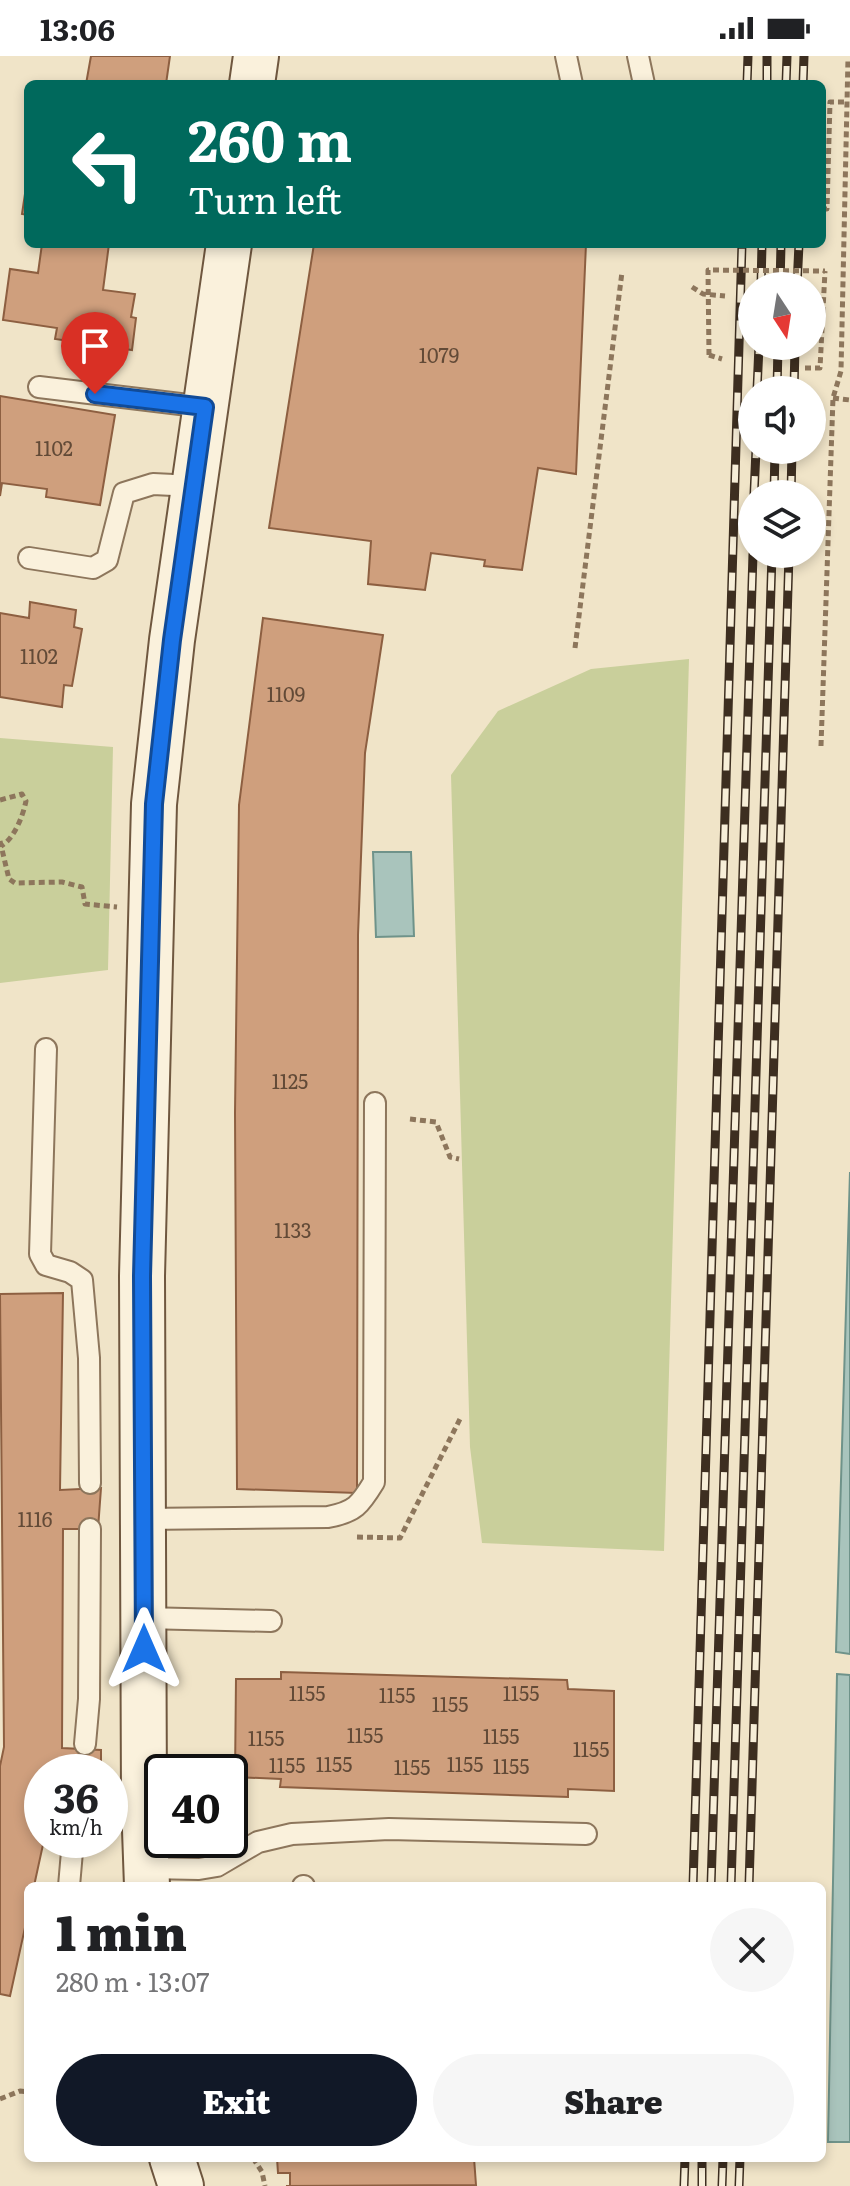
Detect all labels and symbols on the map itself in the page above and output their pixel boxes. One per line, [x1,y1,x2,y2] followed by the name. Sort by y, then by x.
[738,272,826,360] north arrow
[61,312,129,394] pin
[419,339,459,369] house number: 1079
[35,432,73,462] house number: 1102
[20,640,58,670] house number: 1102
[267,678,305,708] house number: 1109
[272,1065,308,1095] house number: 1125
[274,1214,312,1244] house number: 1133
[17,1503,53,1533] house number: 1116
[102,1607,186,1691] position arrow
[289,1677,325,1707] house number: 1155
[503,1677,539,1707] house number: 1155
[379,1679,415,1709] house number: 1155
[432,1688,468,1718] house number: 1155
[347,1719,383,1749] house number: 1155
[483,1720,519,1750] house number: 1155
[248,1722,284,1752] house number: 1155
[573,1733,609,1763] house number: 1155
[316,1748,352,1778] house number: 1155
[447,1748,483,1778] house number: 1155
[269,1749,305,1779] house number: 1155
[493,1750,529,1780] house number: 1155
[394,1751,430,1781] house number: 1155
[144,1754,248,1858] speed limit sign: 40

